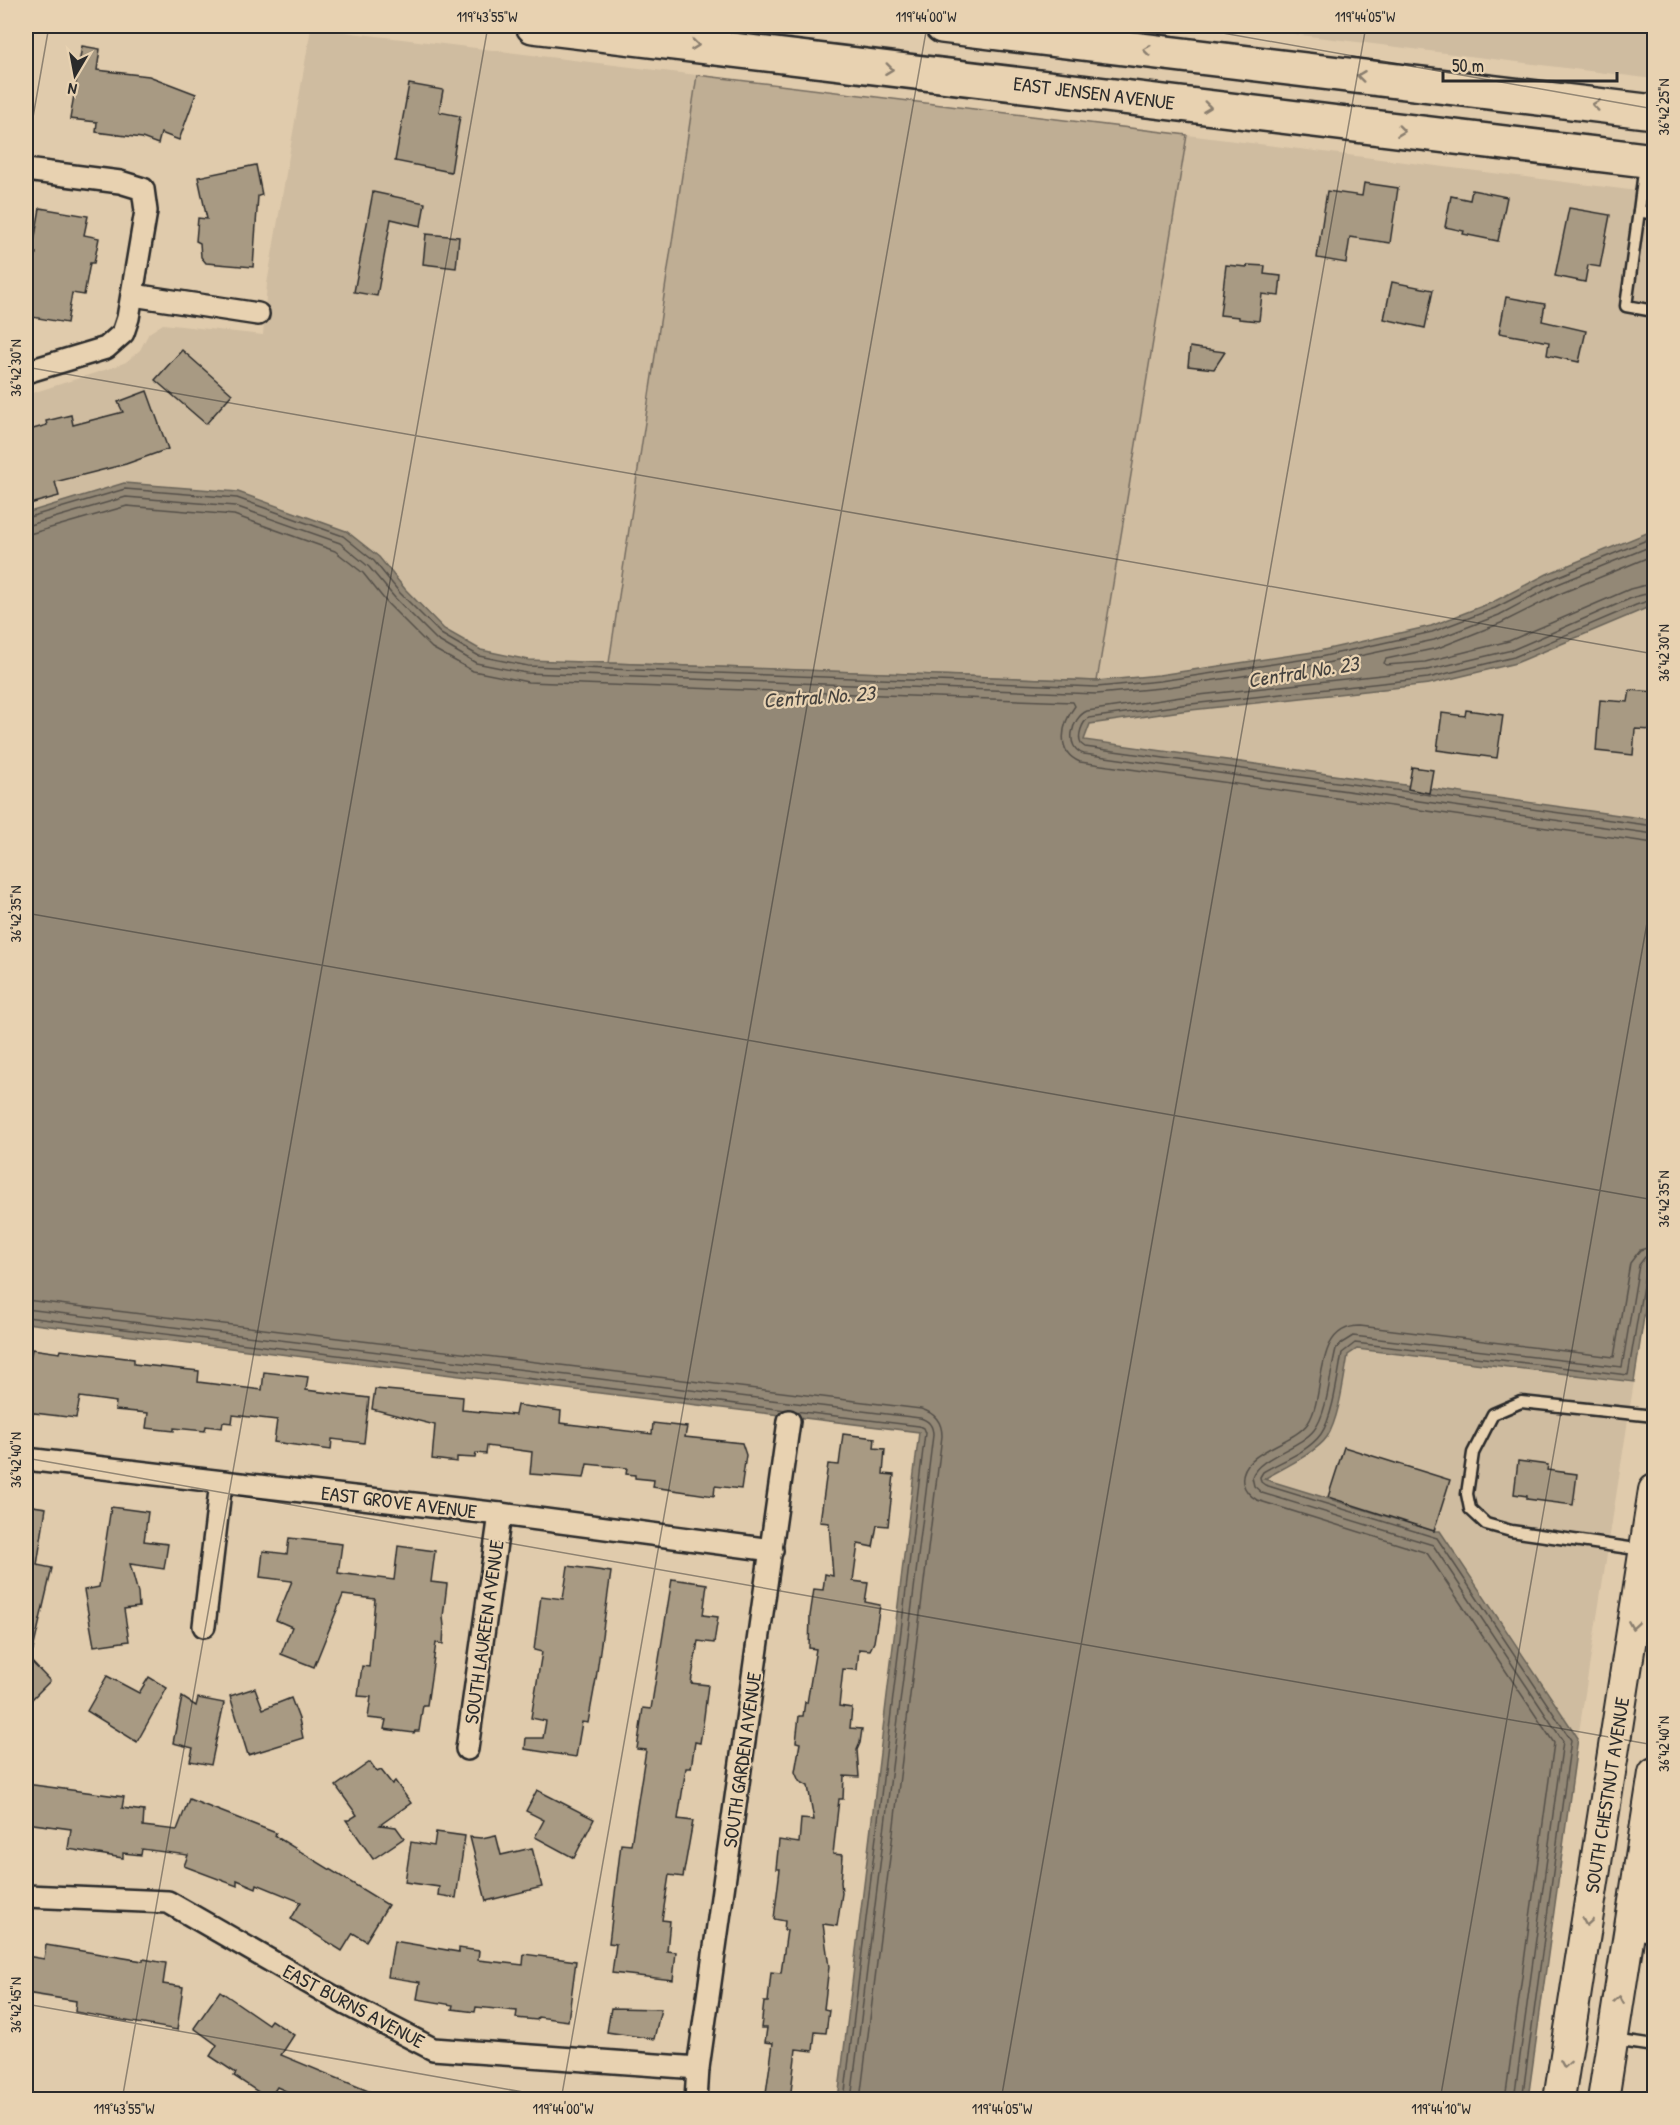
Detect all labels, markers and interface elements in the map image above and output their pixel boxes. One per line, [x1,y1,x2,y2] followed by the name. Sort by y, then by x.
[456,6,518,27] text: 119°43'55"W
[896,6,957,27] text: 119°44'00"W
[1335,6,1396,27] text: 119°44'05"W
[691,38,700,51] one-way arrow
[45,45,105,105] north arrow
[1142,45,1151,57] one-way arrow
[1443,45,1617,83] scale bar
[1452,53,1484,78] text: 50 m
[884,62,893,74] one-way arrow
[1012,69,1176,116] street label: EAST JENSEN AVENUE
[1357,71,1366,83] one-way arrow
[66,78,78,101] text: N
[1653,78,1674,136] text: 36°42'25"N
[1592,99,1601,112] one-way arrow
[1203,101,1212,113] one-way arrow
[1396,124,1406,136] one-way arrow
[5,339,26,397] text: 36°42'30"N
[1653,624,1674,682] text: 36°42'30"N
[1246,648,1363,695] water label: Central No. 23
[762,678,878,715] water label: Central No. 23
[5,886,26,942] text: 36°42'35"N
[1653,1171,1674,1227] text: 36°42'35"N
[5,1432,26,1488] text: 36°42'40"N
[320,1479,479,1524] street label: EAST GROVE AVENUE
[457,1538,510,1725] street label: SOUTH LAUREEN AVENUE
[1628,1621,1640,1630] one-way arrow
[716,1670,767,1849] street label: SOUTH GARDEN AVENUE
[1578,1695,1635,1895] street label: SOUTH CHESTNUT AVENUE
[1653,1716,1674,1772] text: 36°42'40"N
[1581,1917,1593,1926] one-way arrow
[279,1957,430,2054] street label: EAST BURNS AVENUE
[5,1977,26,2033] text: 36°42'45"N
[1613,1996,1625,2005] one-way arrow
[1559,2060,1571,2069] one-way arrow
[93,2098,155,2119] text: 119°43'55"W
[533,2098,594,2119] text: 119°44'00"W
[972,2098,1033,2119] text: 119°44'05"W
[1411,2098,1472,2119] text: 119°44'10"W

